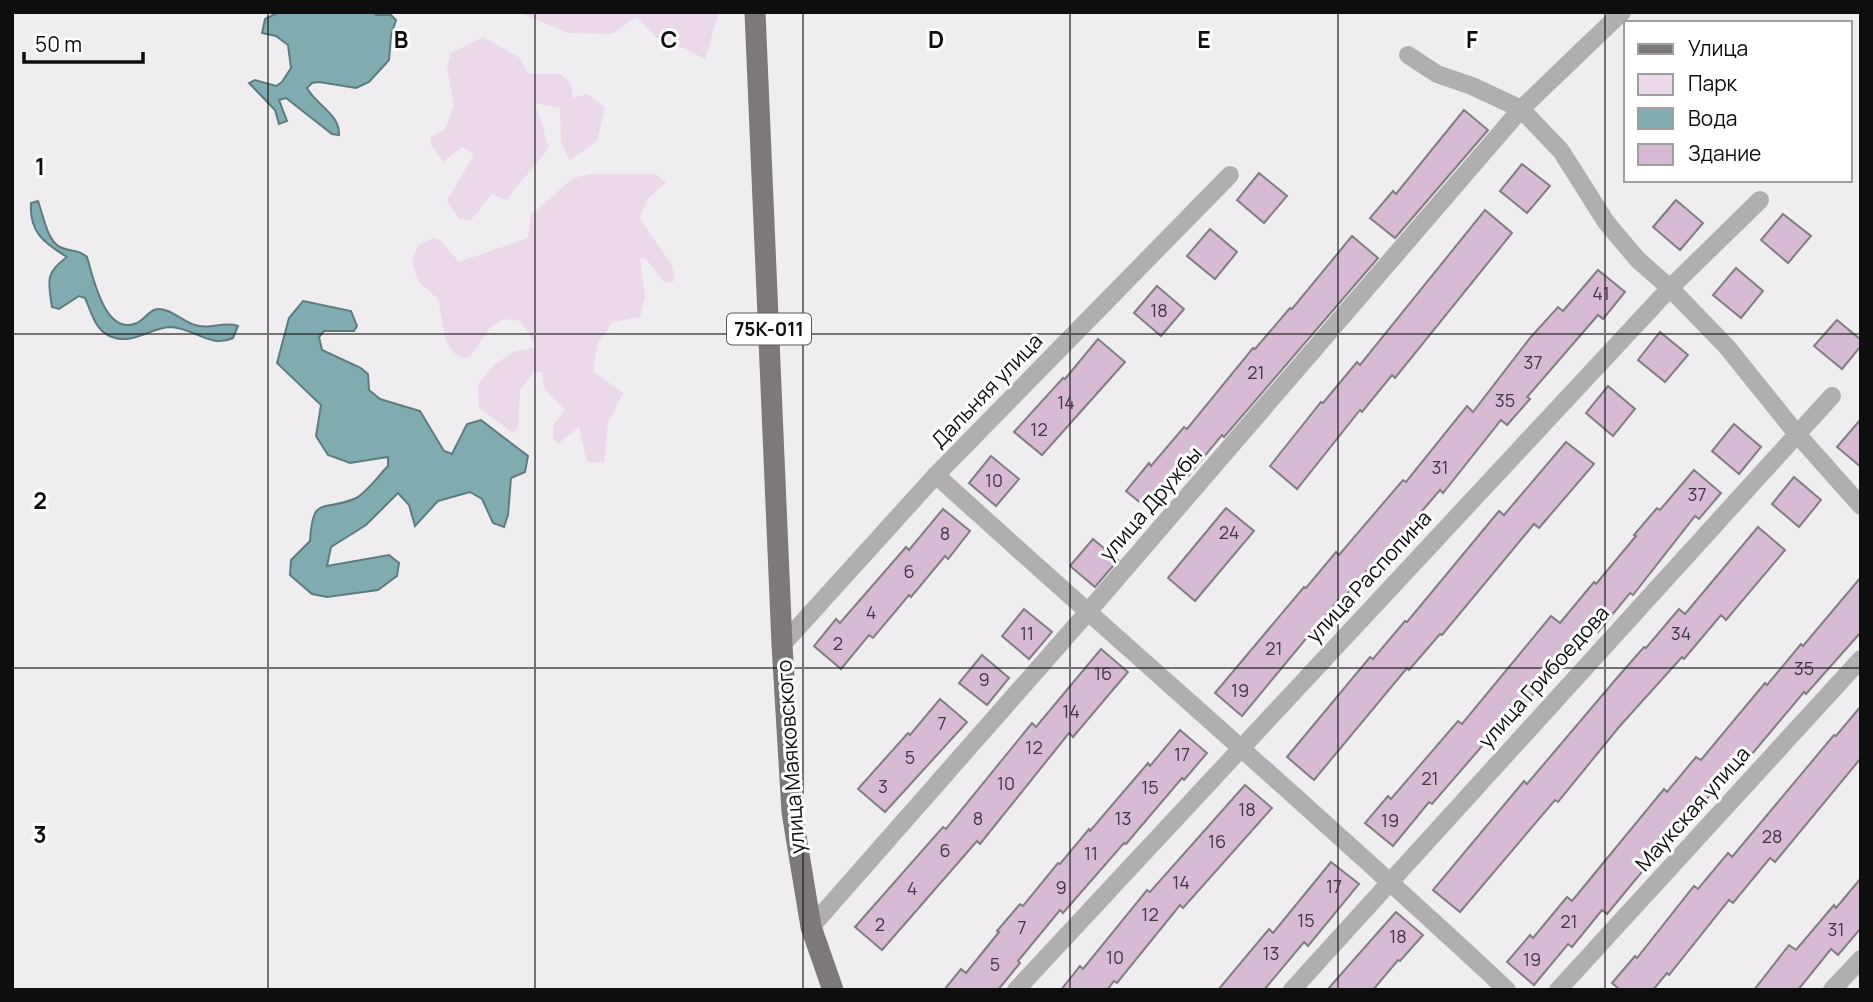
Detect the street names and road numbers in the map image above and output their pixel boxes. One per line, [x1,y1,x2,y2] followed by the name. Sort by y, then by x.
[727,314,811,344] road number: 75К-011
[924,327,1048,454] street label: Дальняя улица
[1093,440,1208,567] street label: улица Дружбы
[1299,504,1437,649] street label: улица Распопина
[1472,599,1615,754] street label: улица Грибоедова
[769,659,811,855] street label: улица Маяковского
[1629,740,1756,877] street label: Маукская улица

